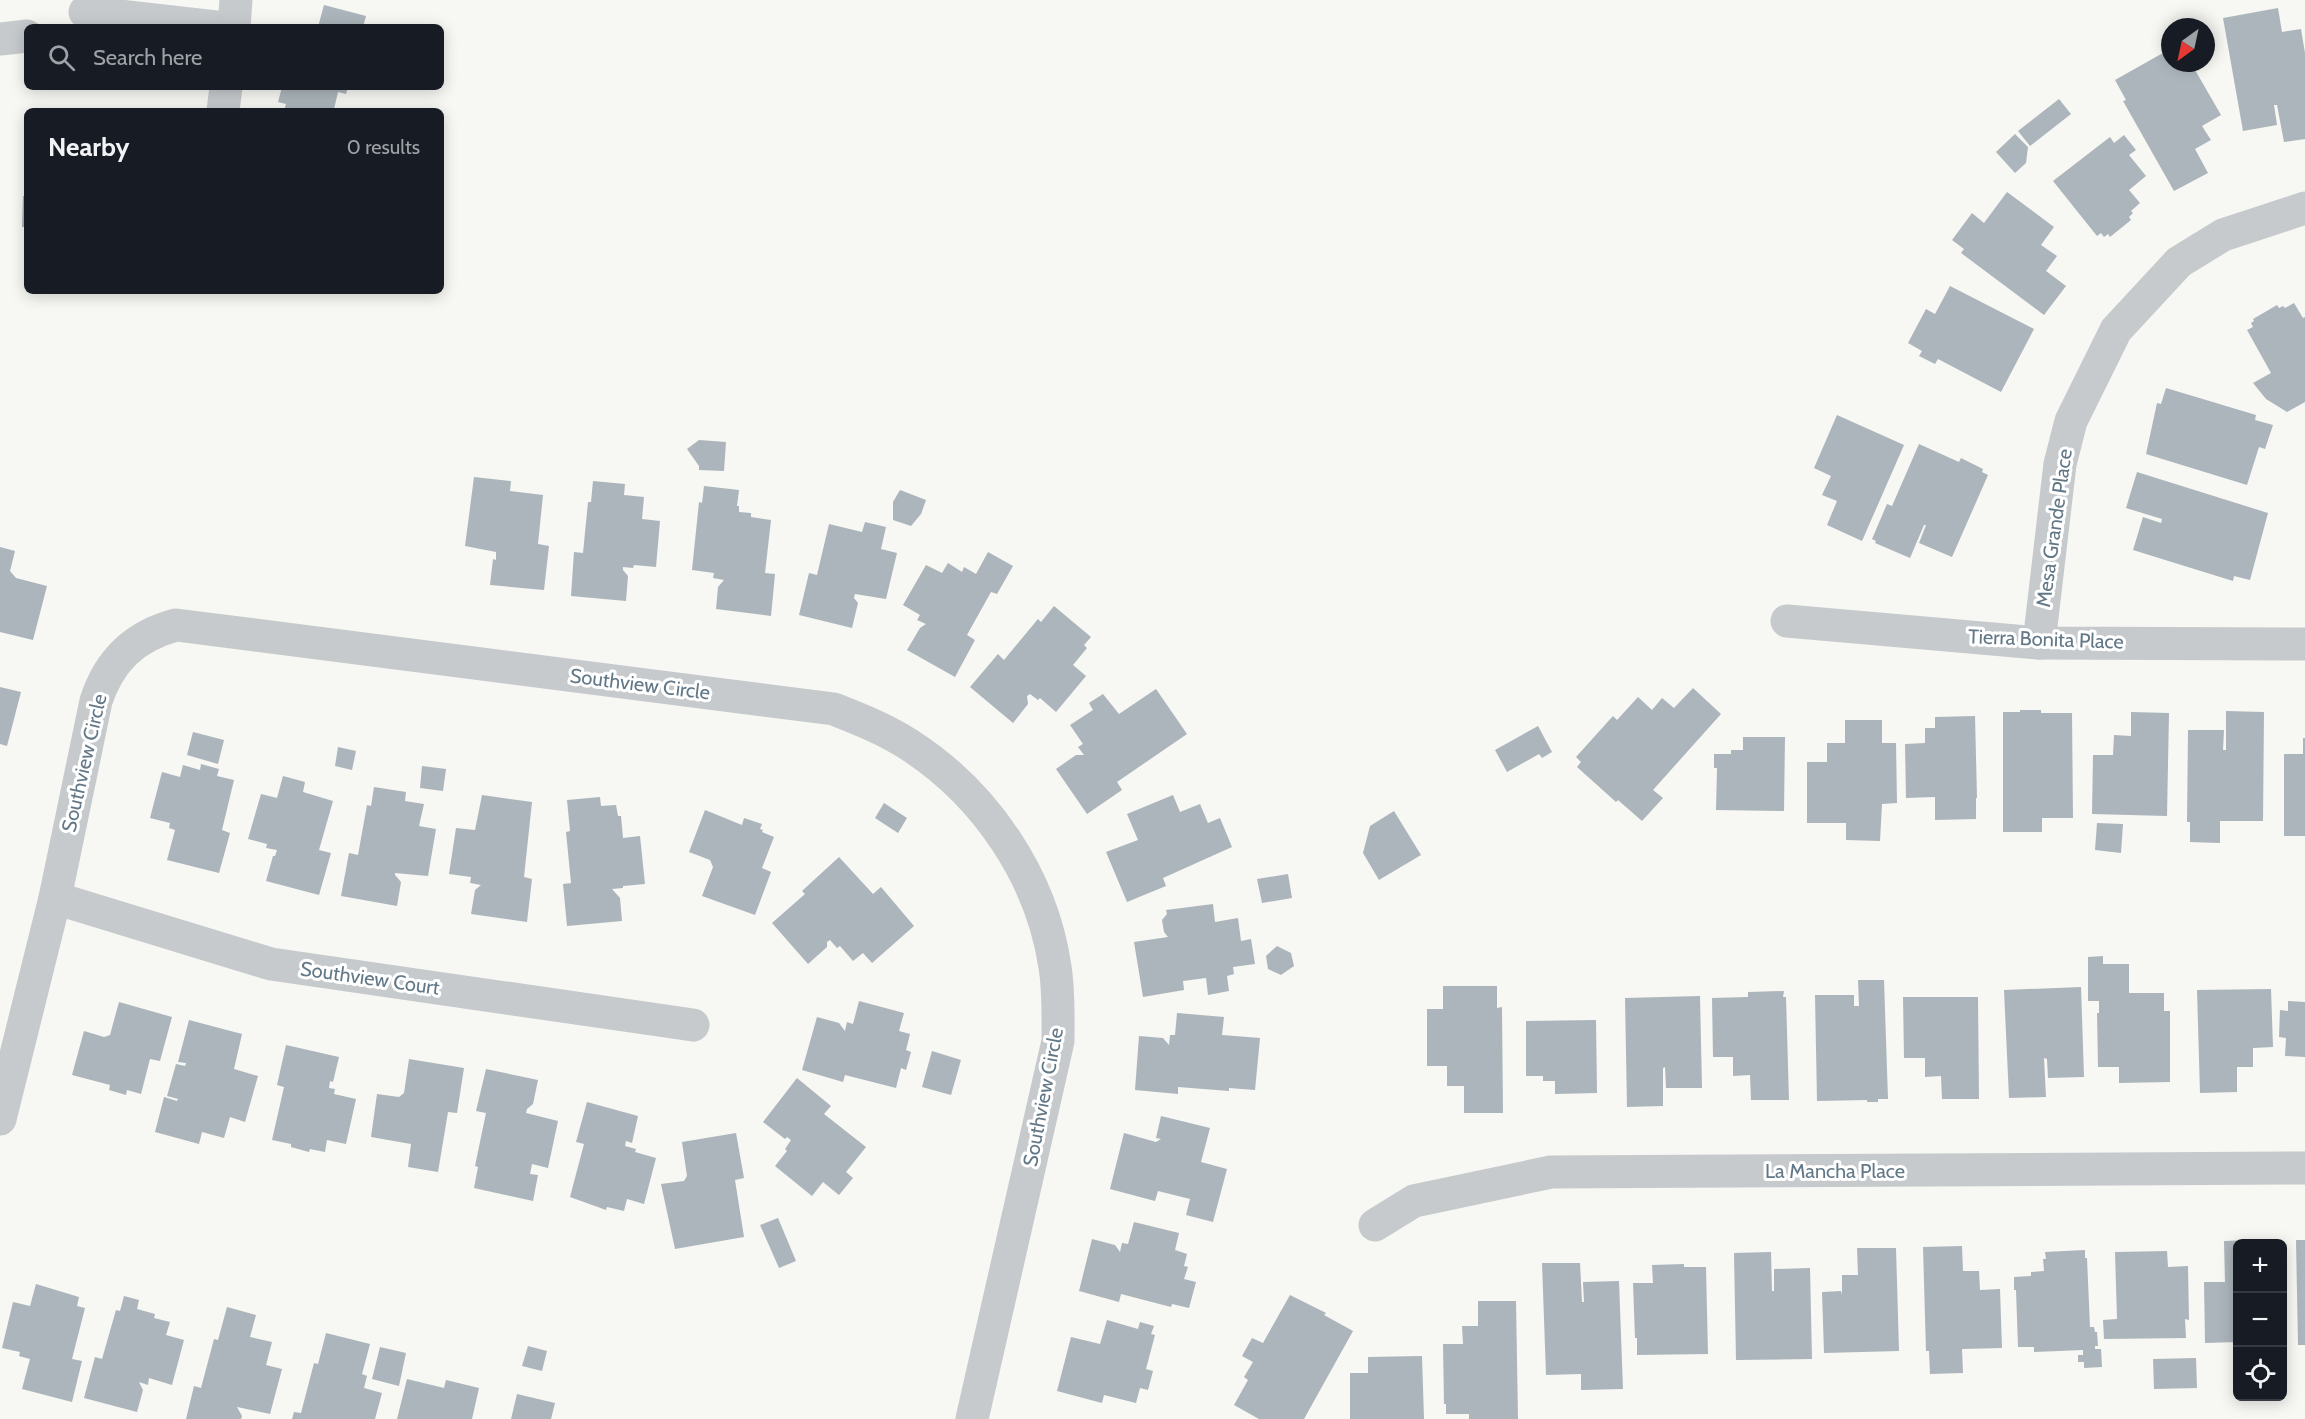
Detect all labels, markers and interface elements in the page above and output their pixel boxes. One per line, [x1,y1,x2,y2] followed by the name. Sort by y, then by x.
[2161,18,2215,72] north arrow
[24,24,444,90] search box
[45,41,78,74] icon: search
[93,44,202,71] text: Search here
[48,131,129,163] text: Nearby
[347,135,420,159] text: 0 results
[2031,447,2077,609] street label: Mesa Grande Place
[1968,624,2124,654] street label: Tierra Bonita Place
[569,663,711,705] street label: Southview Circle
[56,692,112,834] street label: Southview Circle
[299,956,441,1000] street label: Southview Court
[1018,1026,1068,1168] street label: Southview Circle
[1765,1159,1905,1183] street label: La Mancha Place
[2233,1239,2287,1401] map controls
[2233,1239,2287,1293] button: +
[2233,1293,2287,1347] button: −
[2233,1347,2287,1401] button: locate

